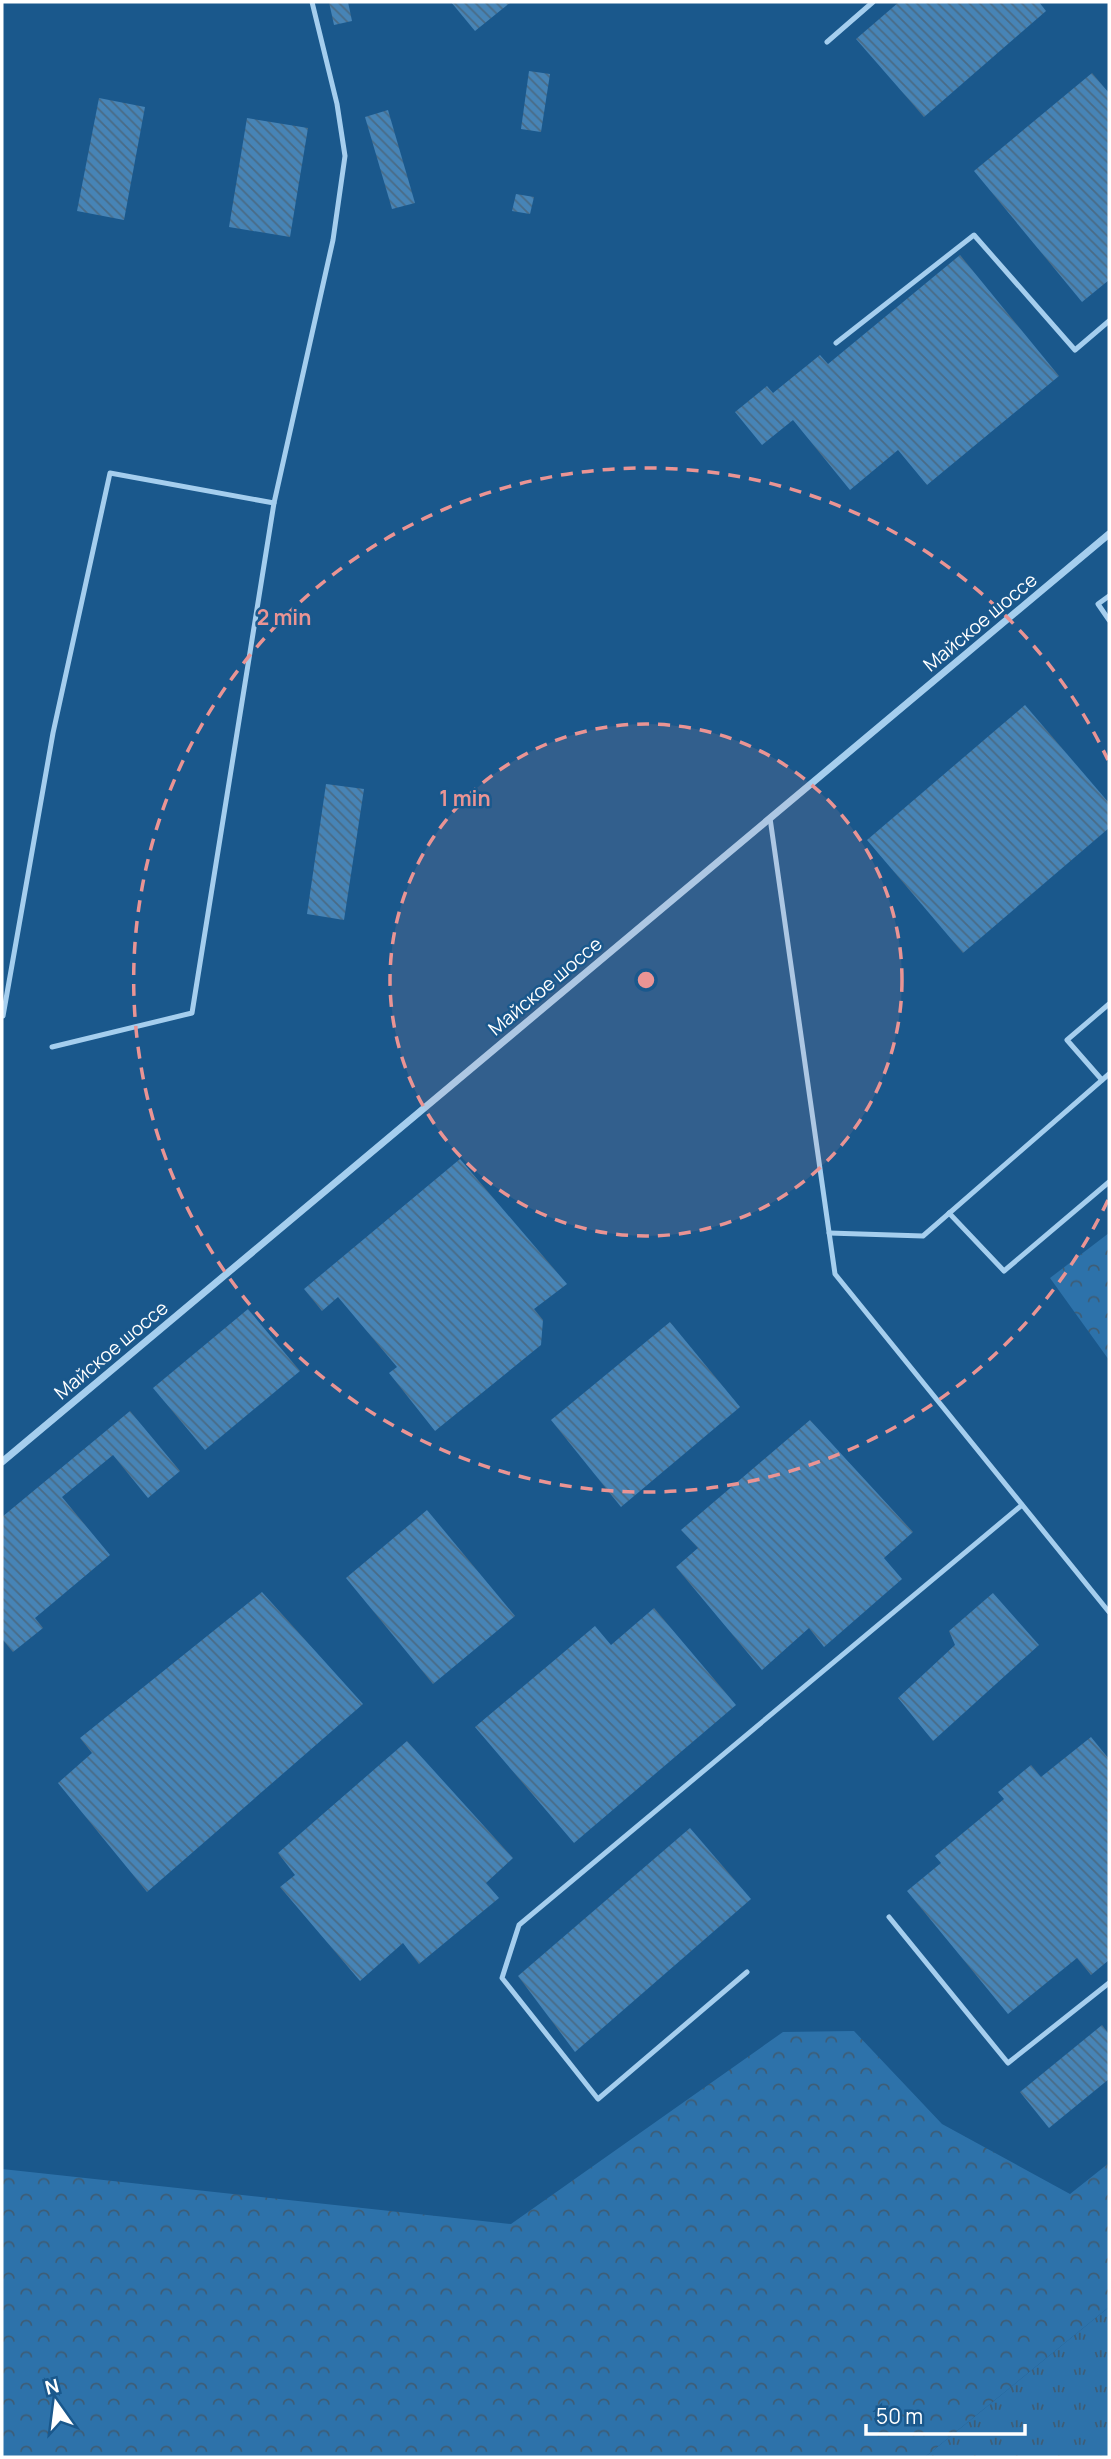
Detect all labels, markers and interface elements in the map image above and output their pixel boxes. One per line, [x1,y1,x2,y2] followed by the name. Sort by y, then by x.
[918,567,1042,677] street label: Майское шоссе
[257,603,311,631] text: 2 min
[439,784,491,812] text: 1 min
[483,931,607,1041] street label: Майское шоссе
[634,968,658,992] centre of rings
[49,1295,173,1405] street label: Майское шоссе
[21,2368,91,2438] north arrow
[42,2372,62,2401] text: N
[866,2392,1025,2436] scale bar
[876,2402,923,2430] text: 50 m

